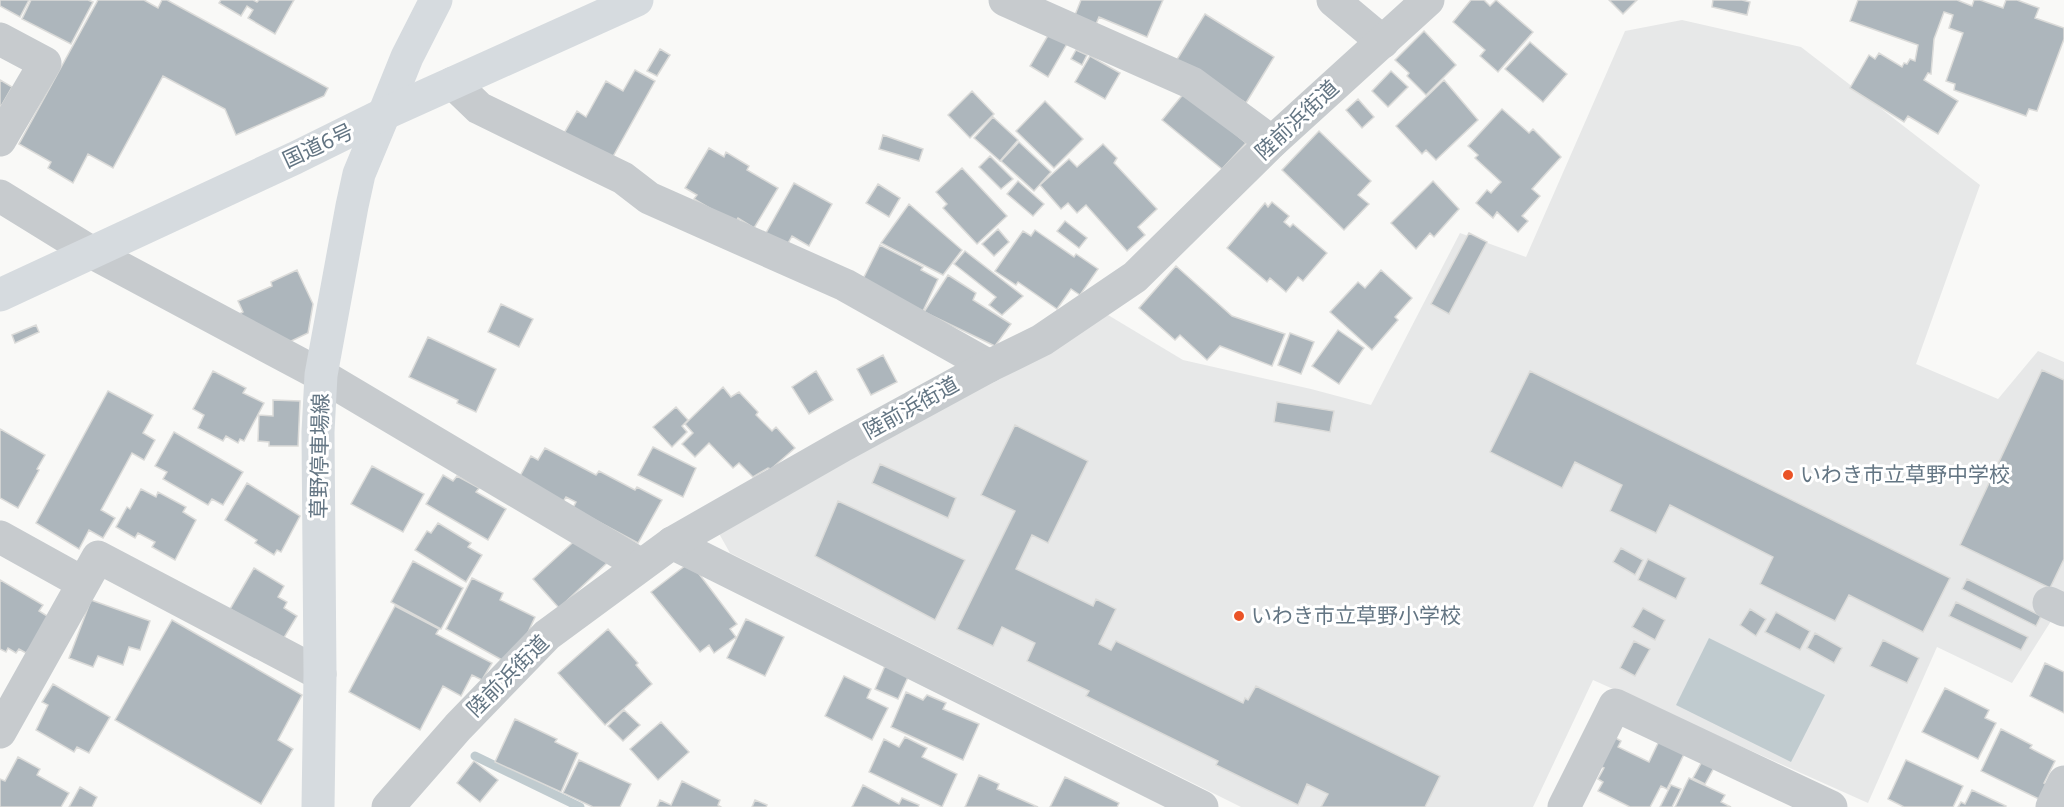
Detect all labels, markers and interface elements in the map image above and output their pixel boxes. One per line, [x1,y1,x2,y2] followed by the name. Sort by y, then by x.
[1248,73,1344,165] street label: 陸前浜街道
[278,117,357,174] street label: 国道6号
[858,369,963,445] street label: 陸前浜街道
[304,393,334,519] street label: 草野停車場線
[1800,460,2010,488] place label: いわき市立草野中学校
[1781,468,1795,482] marker: いわき市立草野中学校
[1251,601,1461,629] place label: いわき市立草野小学校
[1232,609,1246,623] marker: いわき市立草野小学校
[460,628,554,722] street label: 陸前浜街道

